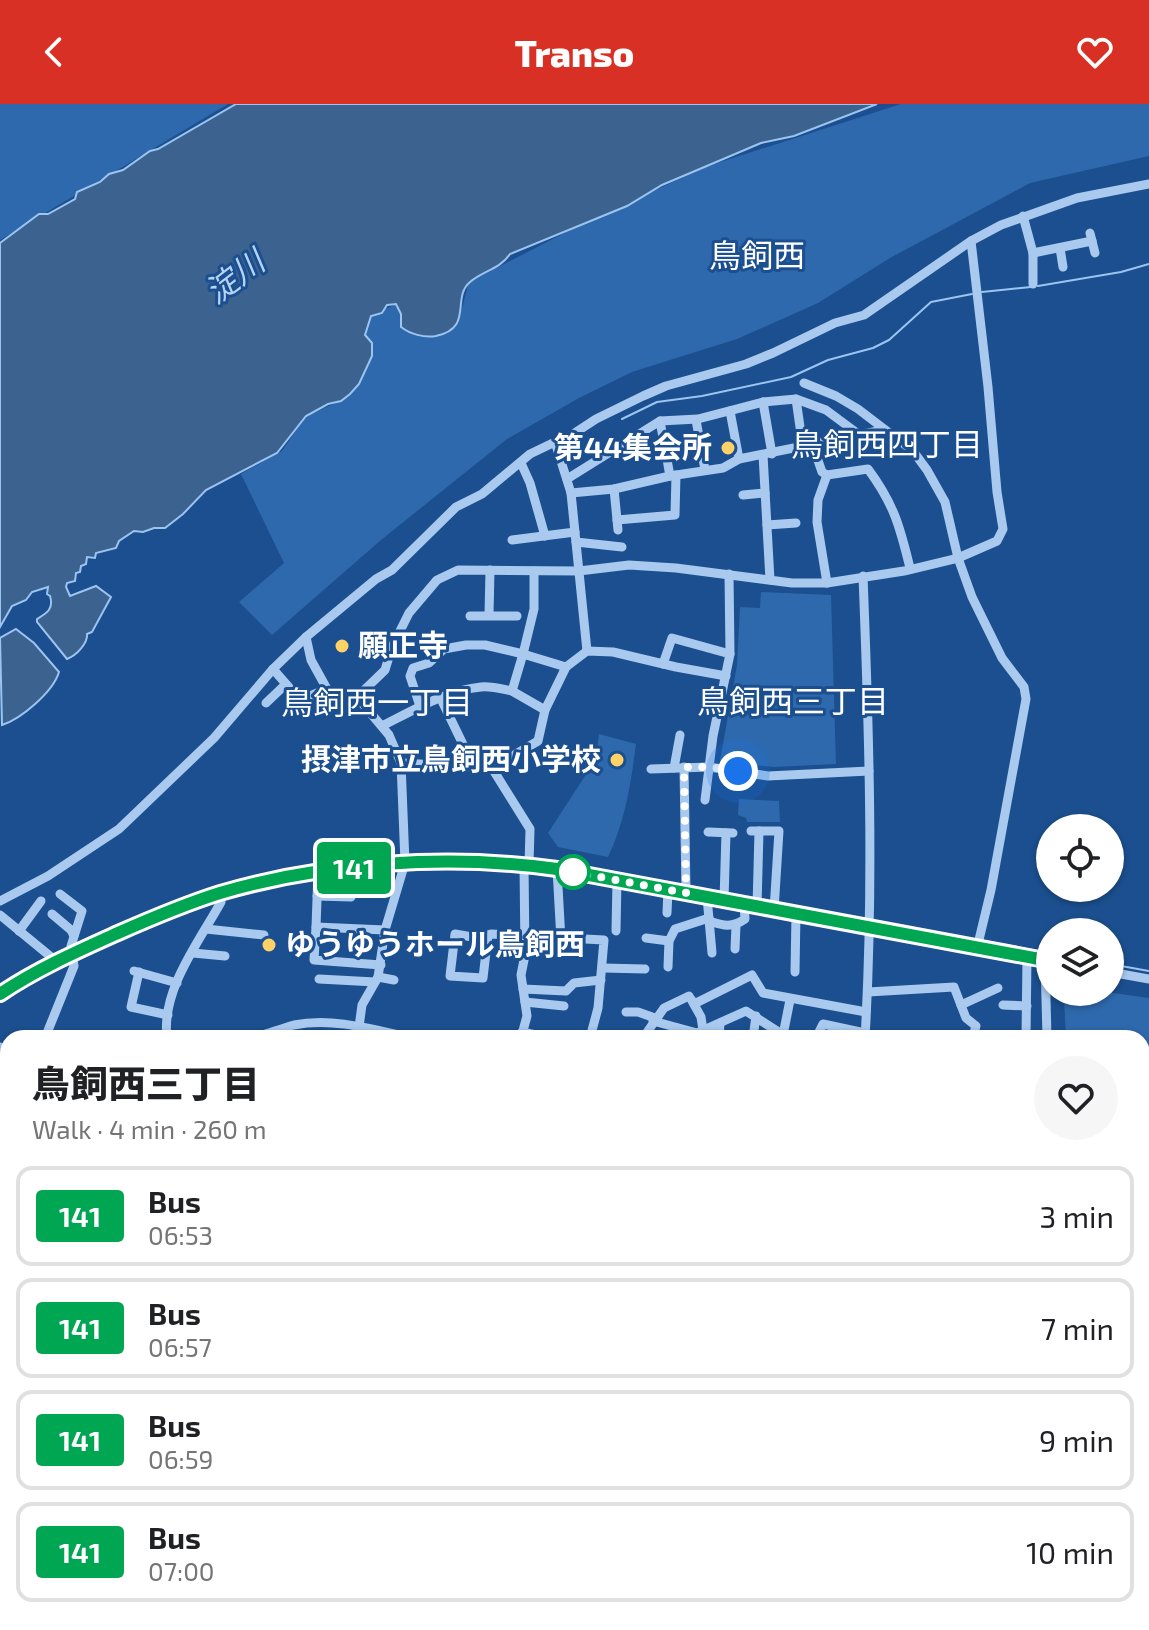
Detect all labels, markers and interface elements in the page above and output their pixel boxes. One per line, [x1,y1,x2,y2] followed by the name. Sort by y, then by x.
[32,30,76,74] icon: back
[1073,30,1117,74] icon: heart
[515,31,634,74] text: Transo
[709,235,805,273] district label: 鳥飼西
[197,239,273,310] water label: 淀川
[791,424,983,462] district label: 鳥飼西四丁目
[554,428,712,464] place label: 第44集会所
[719,439,737,457] marker: 第44集会所
[358,626,448,662] place label: 願正寺
[333,637,351,655] marker: 願正寺
[697,681,889,719] district label: 鳥飼西三丁目
[281,682,473,720] district label: 鳥飼西一丁目
[301,740,601,776] place label: 摂津市立鳥飼西小学校
[608,751,626,769] marker: 摂津市立鳥飼西小学校
[718,751,758,791] your location
[1036,814,1124,1006] map controls
[1036,814,1124,902] button: locate
[308,842,400,894] line badge: 141
[333,851,375,885] text: 141
[556,855,590,889] unlabelled marker
[1036,918,1124,1006] button: layers
[285,925,585,961] place label: ゆうゆうホール鳥飼西
[260,936,278,954] marker: ゆうゆうホール鳥飼西
[1034,1056,1118,1140] button: heart
[32,1060,260,1106] text: 鳥飼西三丁目
[32,1113,267,1144] text: Walk · 4 min · 260 m
[148,1183,201,1219] text: Bus
[1039,1198,1114,1234] text: 3 min
[59,1199,101,1233] text: 141
[148,1219,213,1250] text: 06:53
[148,1295,201,1331] text: Bus
[1041,1310,1114,1346] text: 7 min
[59,1311,101,1345] text: 141
[148,1331,212,1362] text: 06:57
[148,1407,201,1443] text: Bus
[1039,1422,1114,1458] text: 9 min
[59,1423,101,1457] text: 141
[148,1443,214,1474] text: 06:59
[148,1519,201,1555] text: Bus
[1026,1534,1114,1570] text: 10 min
[59,1535,101,1569] text: 141
[148,1555,214,1586] text: 07:00

